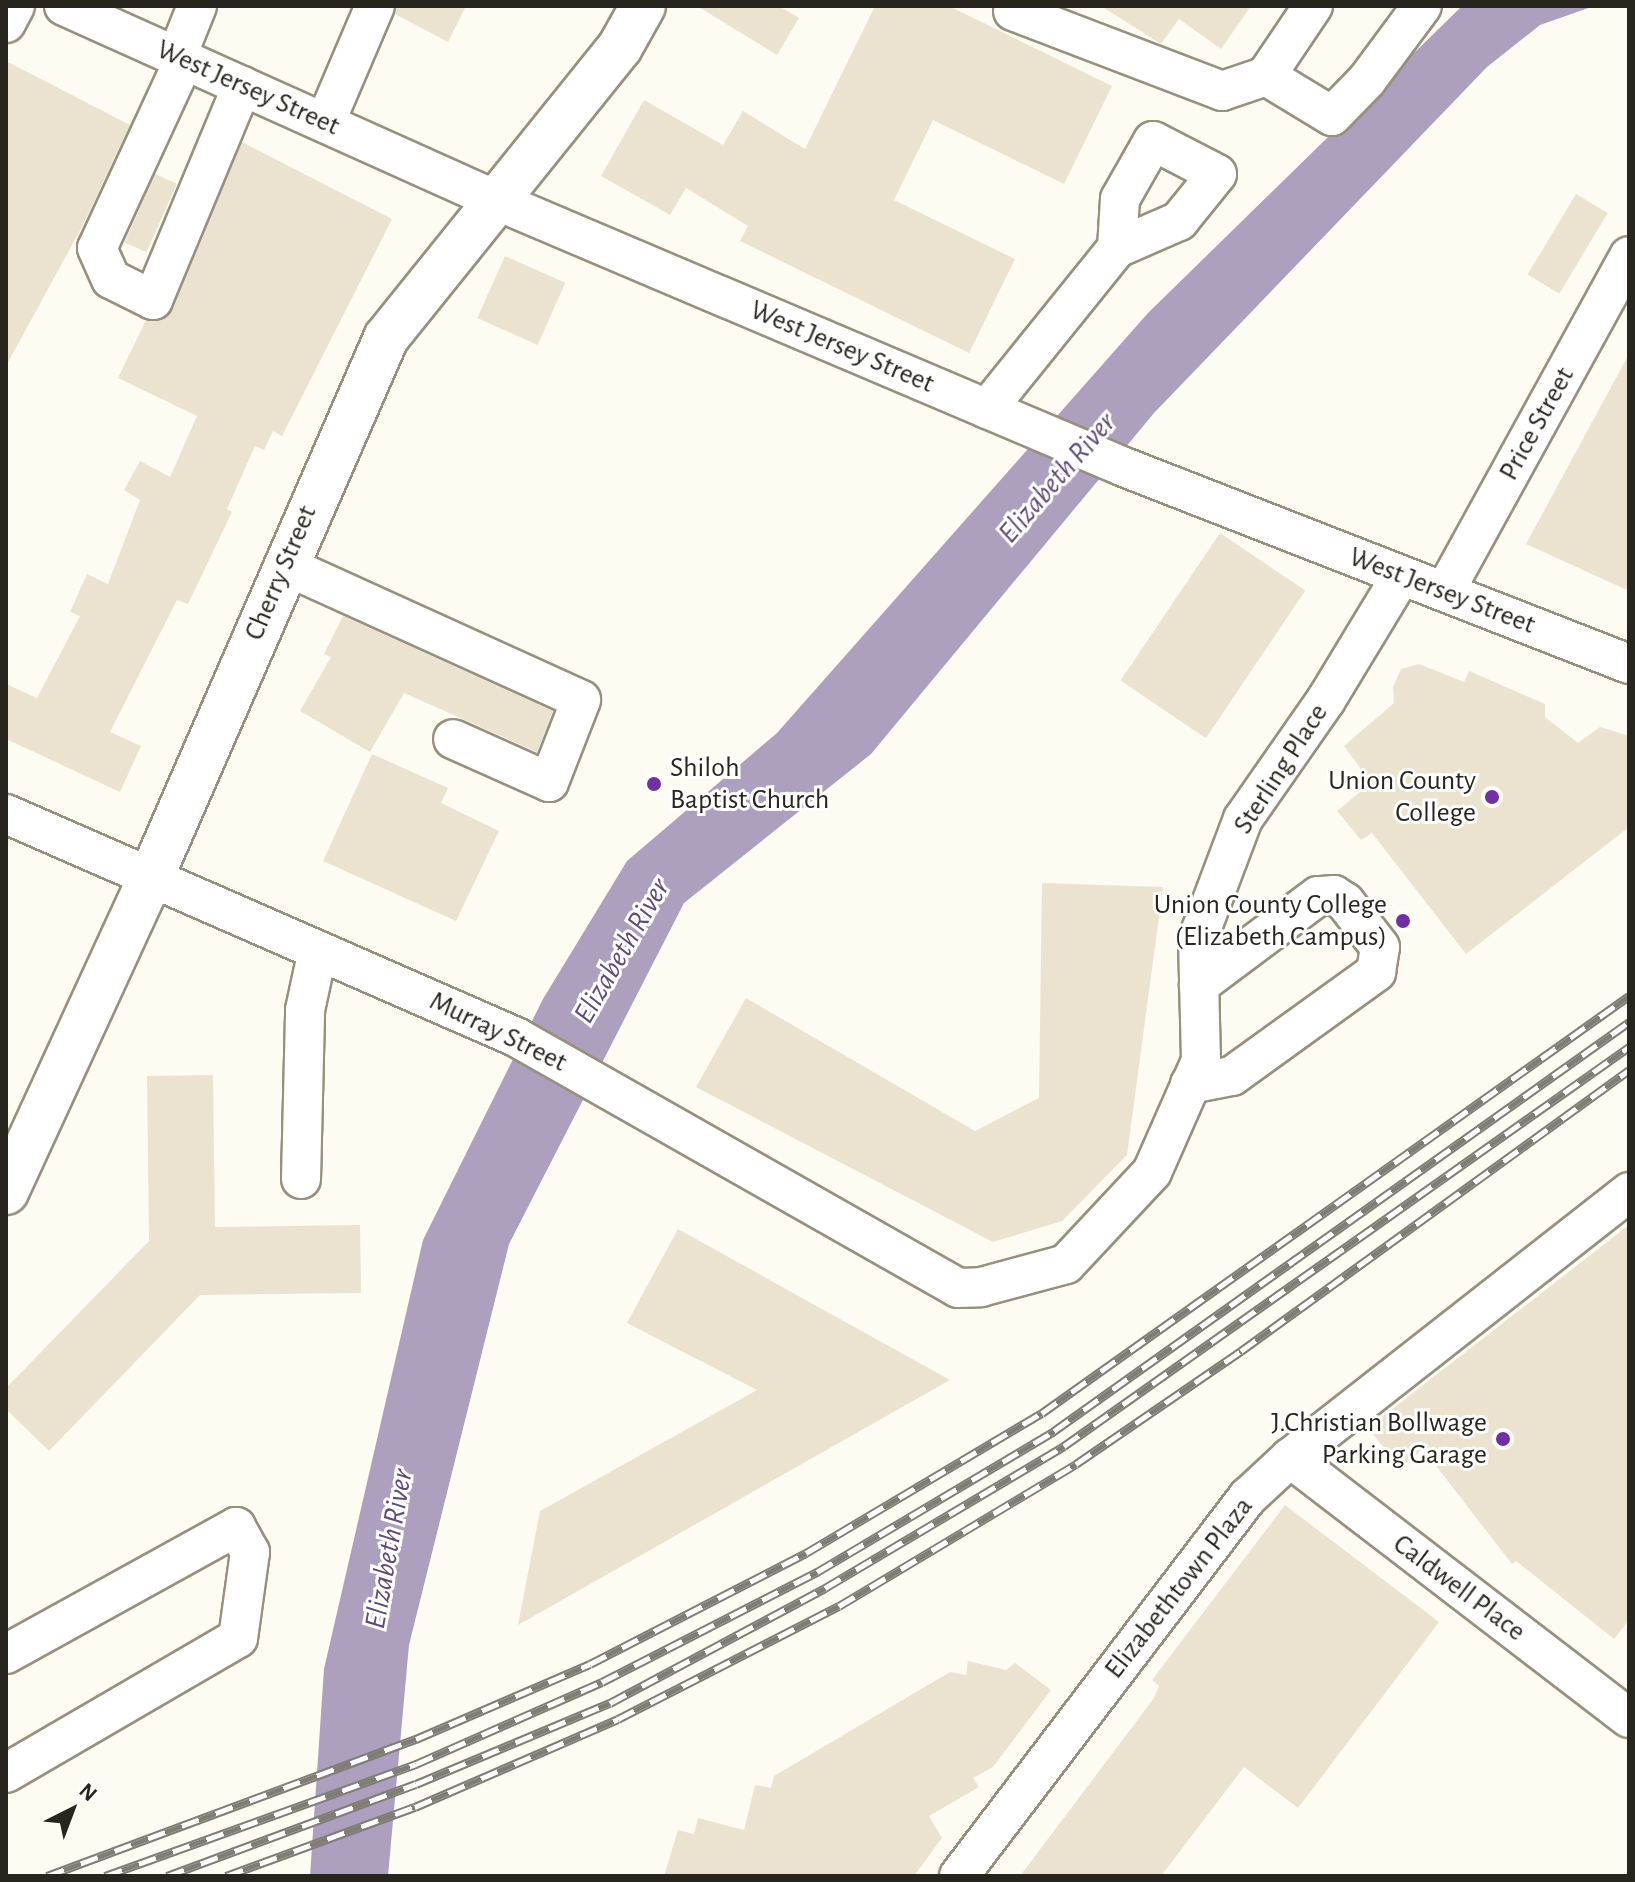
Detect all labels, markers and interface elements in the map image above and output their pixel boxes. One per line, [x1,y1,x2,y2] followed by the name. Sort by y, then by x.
[151,33,345,143] street label: West Jersey Street
[745,293,939,401] street label: West Jersey Street
[1492,362,1582,486] street label: Price Street
[991,405,1123,551] water label: Elizabeth River
[238,501,324,645] street label: Cherry Street
[1344,540,1540,642] street label: West Jersey Street
[1227,698,1335,840] street label: Sterling Place
[670,751,829,817] place label: Shiloh Baptist Church
[1328,764,1476,830] place label: Union County College
[645,775,663,793] marker: Shiloh Baptist Church
[1483,788,1501,806] marker: Union County College
[566,872,678,1030] water label: Elizabeth River
[1154,888,1387,954] place label: Union County College (Elizabeth Campus)
[1394,912,1412,930] marker: Union County College (Elizabeth Campus)
[424,984,572,1080] street label: Murray Street
[1271,1406,1487,1472] place label: J.Christian Bollwage Parking Garage
[1494,1430,1512,1448] marker: J.Christian Bollwage Parking Garage
[357,1466,421,1632] water label: Elizabeth River
[1098,1491,1260,1685] street label: Elizabethtown Plaza
[1386,1527,1532,1649] street label: Caldwell Place
[32,1770,112,1850] north arrow
[75,1779,101,1805] text: N

